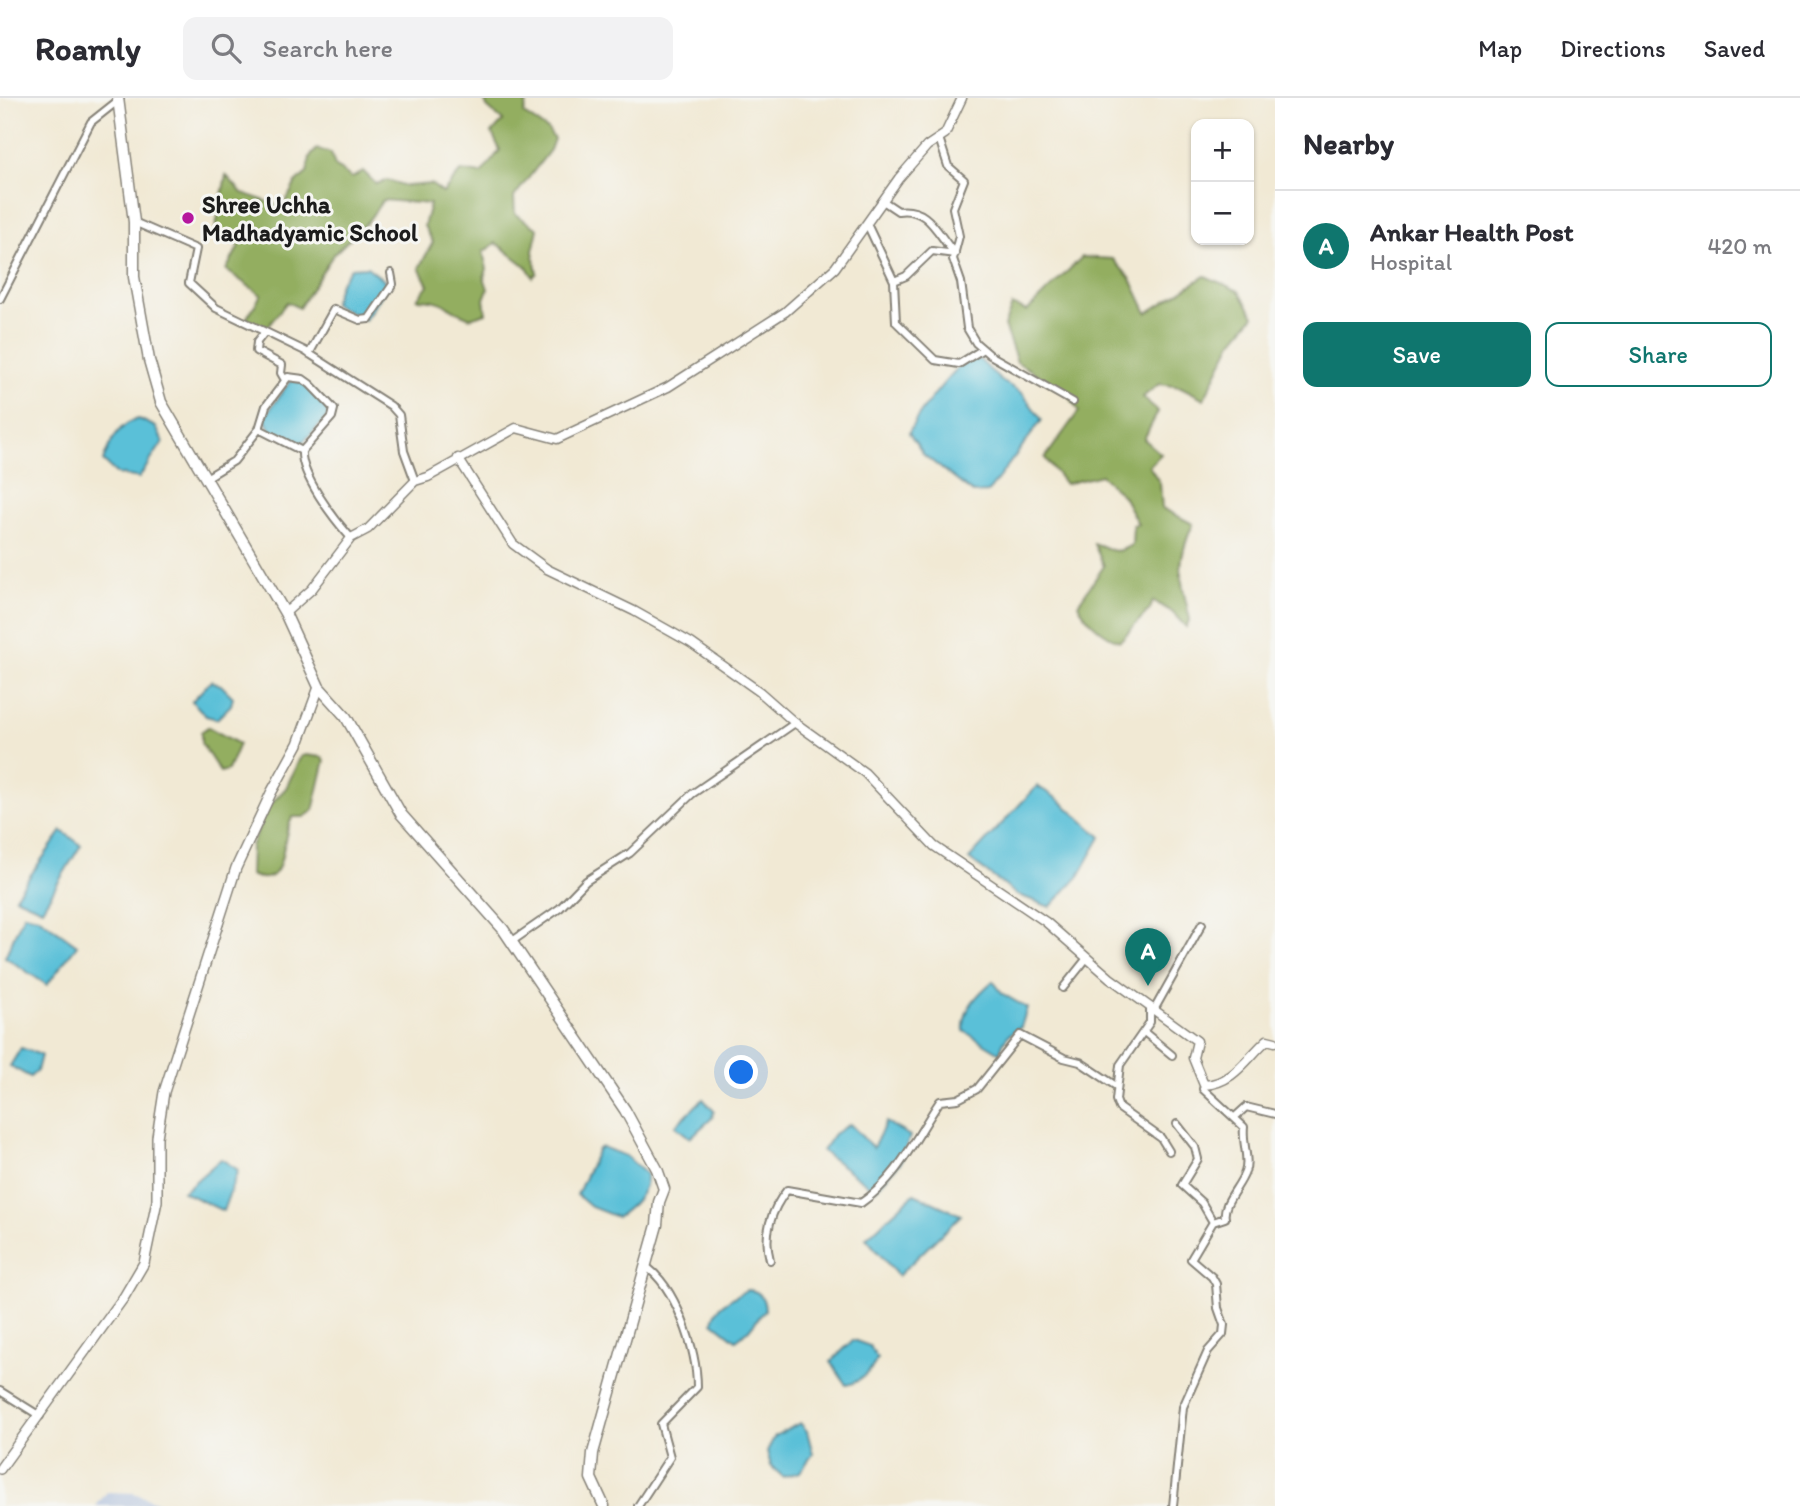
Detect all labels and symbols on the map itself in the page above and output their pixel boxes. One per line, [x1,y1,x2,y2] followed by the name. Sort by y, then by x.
[202,190,418,248] place label: Shree Uchha Madhadyamic School
[180,210,196,226] marker: Shree Uchha Madhadyamic School
[1125,928,1171,986] pin: A
[724,1055,758,1089] your location

